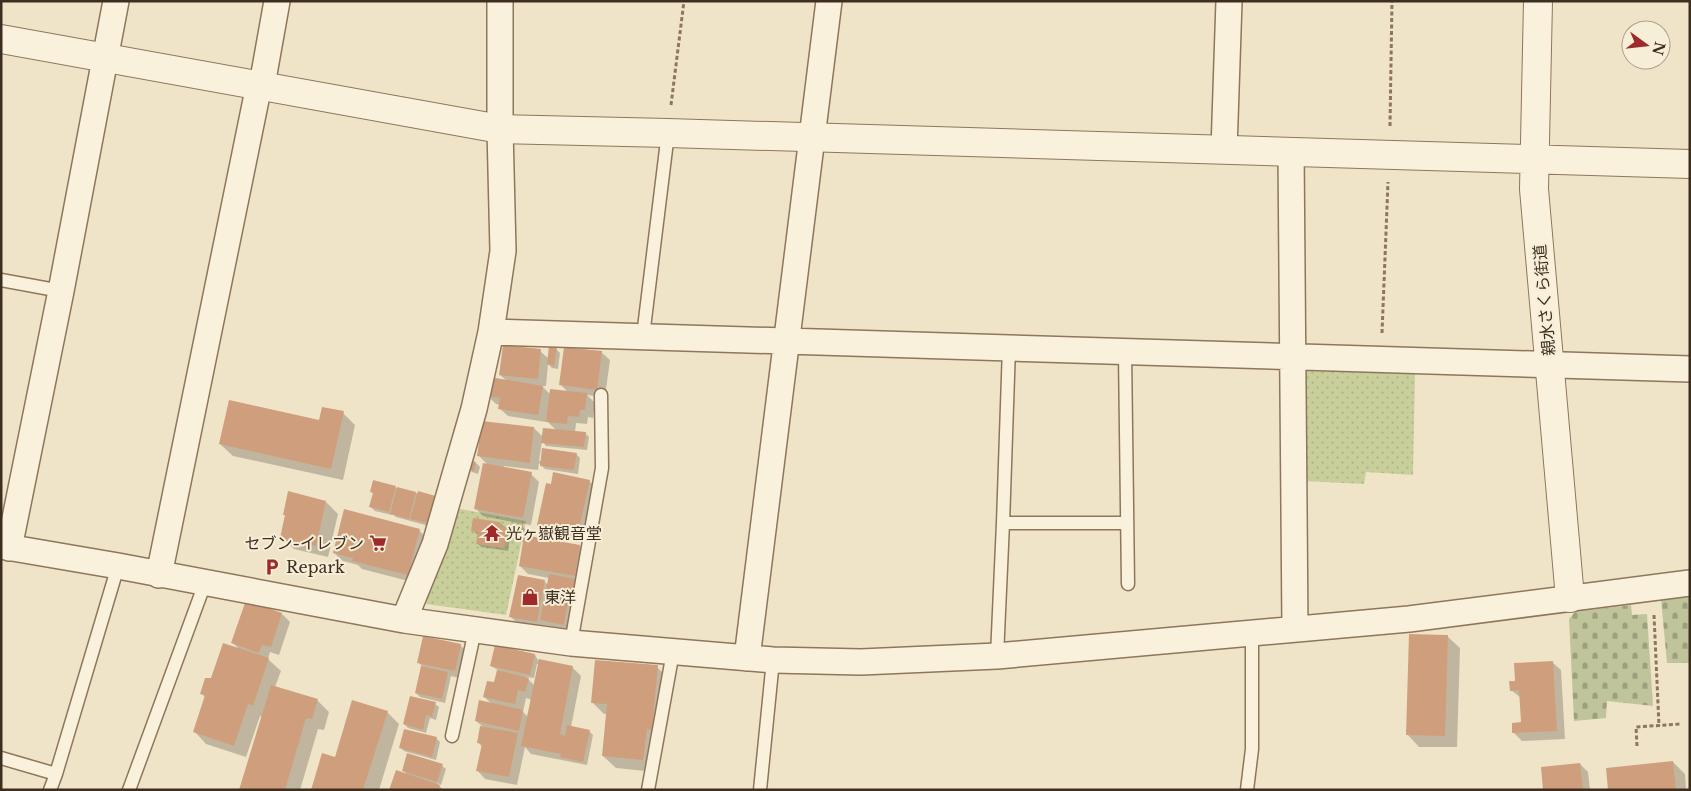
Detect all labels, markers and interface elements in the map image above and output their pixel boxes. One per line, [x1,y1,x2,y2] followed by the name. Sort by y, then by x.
[1621,20,1671,70] north arrow
[1648,40,1669,57] text: N
[1529,243,1559,357] street label: 親水さくら街道
[482,523,502,543] temple icon: 光ヶ嶽観音堂
[506,523,602,543] place label: 光ヶ嶽観音堂
[245,533,364,553] place label: セブン-イレブン
[368,533,388,553] supermarket icon: セブン-イレブン
[262,557,282,577] parking icon: Repark
[286,557,345,577] place label: Repark
[520,587,540,607] shop icon: 東洋
[544,587,576,607] place label: 東洋

